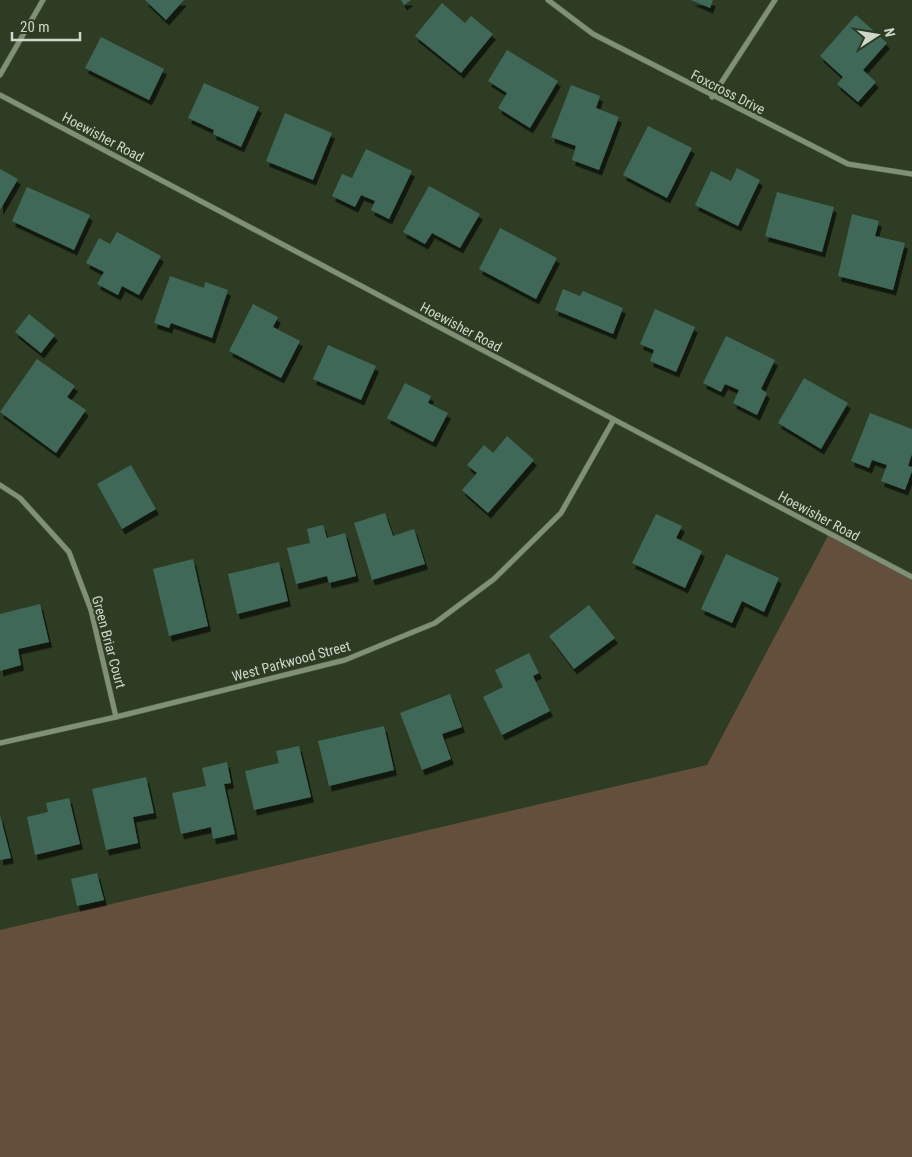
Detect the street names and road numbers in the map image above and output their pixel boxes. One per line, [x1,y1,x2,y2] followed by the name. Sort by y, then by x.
[688,66,768,118] street label: Foxcross Drive
[60,109,146,165] street label: Hoewisher Road
[418,299,504,355] street label: Hoewisher Road
[776,488,862,544] street label: Hoewisher Road
[89,594,129,690] street label: Green Briar Court
[230,638,352,684] street label: West Parkwood Street

